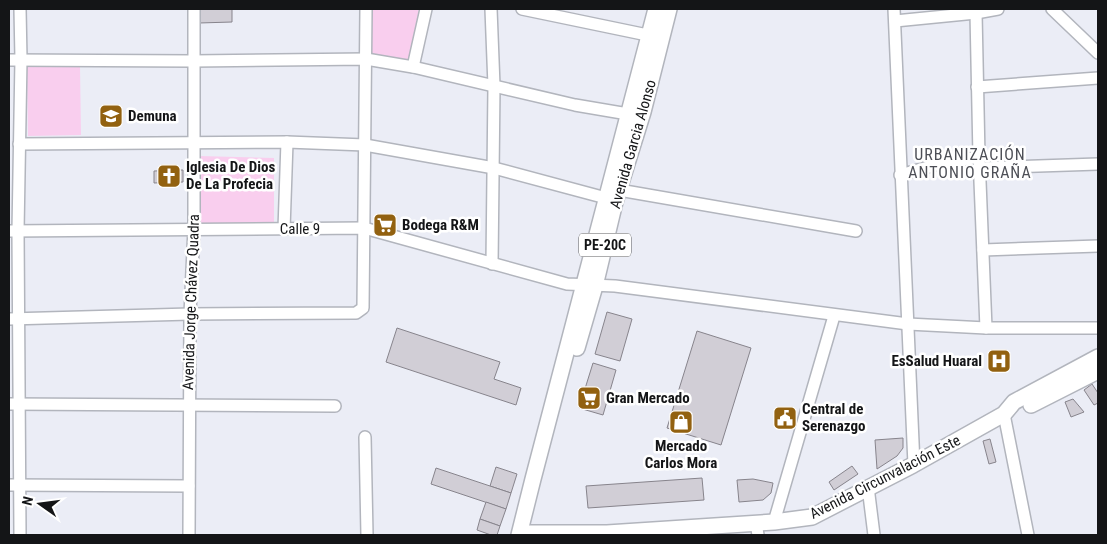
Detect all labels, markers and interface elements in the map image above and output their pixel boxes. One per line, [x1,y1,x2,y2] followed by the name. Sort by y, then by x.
[606,78,660,210] street label: Avenida Garcia Alonso
[98,103,124,129] school or university icon: Demuna
[128,107,177,125] place label: Demuna
[908,144,1032,182] district label: URBANIZACIÓN ANTONIO GRAÑA
[186,158,276,193] place label: Iglesia De Dios De La Profecia
[156,163,182,189] church icon: Iglesia De Dios De La Profecia
[372,212,398,238] supermarket icon: Bodega R&M
[179,214,203,390] street label: Avenida Jorge Chávez Quadra
[402,216,479,234] place label: Bodega R&M
[280,220,320,238] street label: Calle 9
[579,234,631,256] road number: PE-20C
[986,348,1012,374] hospital icon: EsSalud Huaral
[891,352,982,370] place label: EsSalud Huaral
[576,385,602,411] supermarket icon: Gran Mercado
[606,389,690,407] place label: Gran Mercado
[802,400,865,435] place label: Central de Serenazgo
[772,405,798,431] public building icon: Central de Serenazgo
[668,409,694,435] shop icon: Mercado Carlos Mora
[807,431,963,523] street label: Avenida Circunvalación Este
[645,437,717,472] place label: Mercado Carlos Mora
[15,479,65,529] north arrow
[19,495,36,507] text: N

